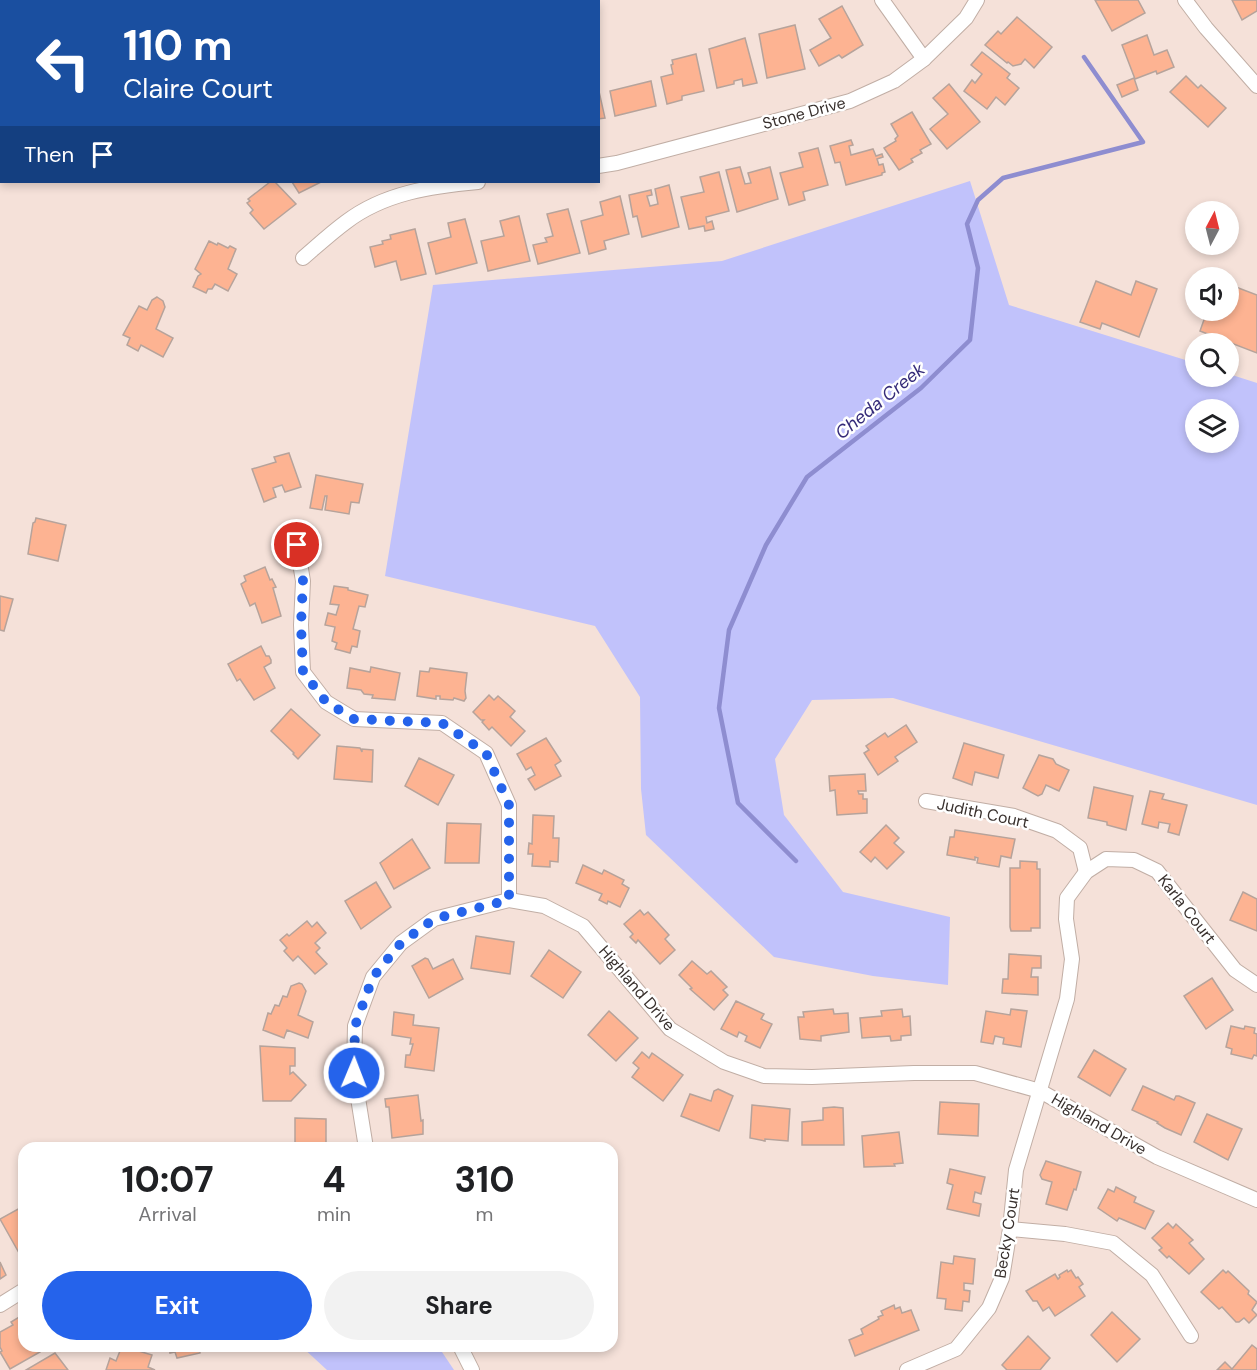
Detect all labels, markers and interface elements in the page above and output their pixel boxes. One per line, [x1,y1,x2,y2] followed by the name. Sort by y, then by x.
[123,18,233,73] text: 110 m
[24,24,102,102] icon: left
[123,71,273,106] text: Claire Court
[760,92,848,134] street label: Stone Drive
[86,138,119,171] icon: arrive
[24,140,74,169] text: Then
[1185,201,1239,255] north arrow
[1185,201,1239,453] map controls
[1185,267,1239,321] button: sound
[1185,333,1239,387] button: search
[830,357,930,445] water label: Cheda Creek
[1185,399,1239,453] button: layers
[271,519,322,570] pin
[280,528,313,561] icon: arrive
[935,793,1031,833] street label: Judith Court
[1153,870,1221,948] street label: Karla Court
[594,941,680,1035] street label: Highland Drive
[322,1041,386,1105] position arrow
[1048,1088,1150,1160] street label: Highland Drive
[121,1156,214,1203] text: 10:07
[322,1156,346,1203] text: 4
[455,1156,514,1203] text: 310
[989,1186,1025,1280] street label: Becky Court
[138,1201,197,1227] text: Arrival
[317,1201,351,1227] text: min
[476,1201,493,1227] text: m
[42,1271,312,1340] button: Exit
[324,1271,594,1340] button: Share

